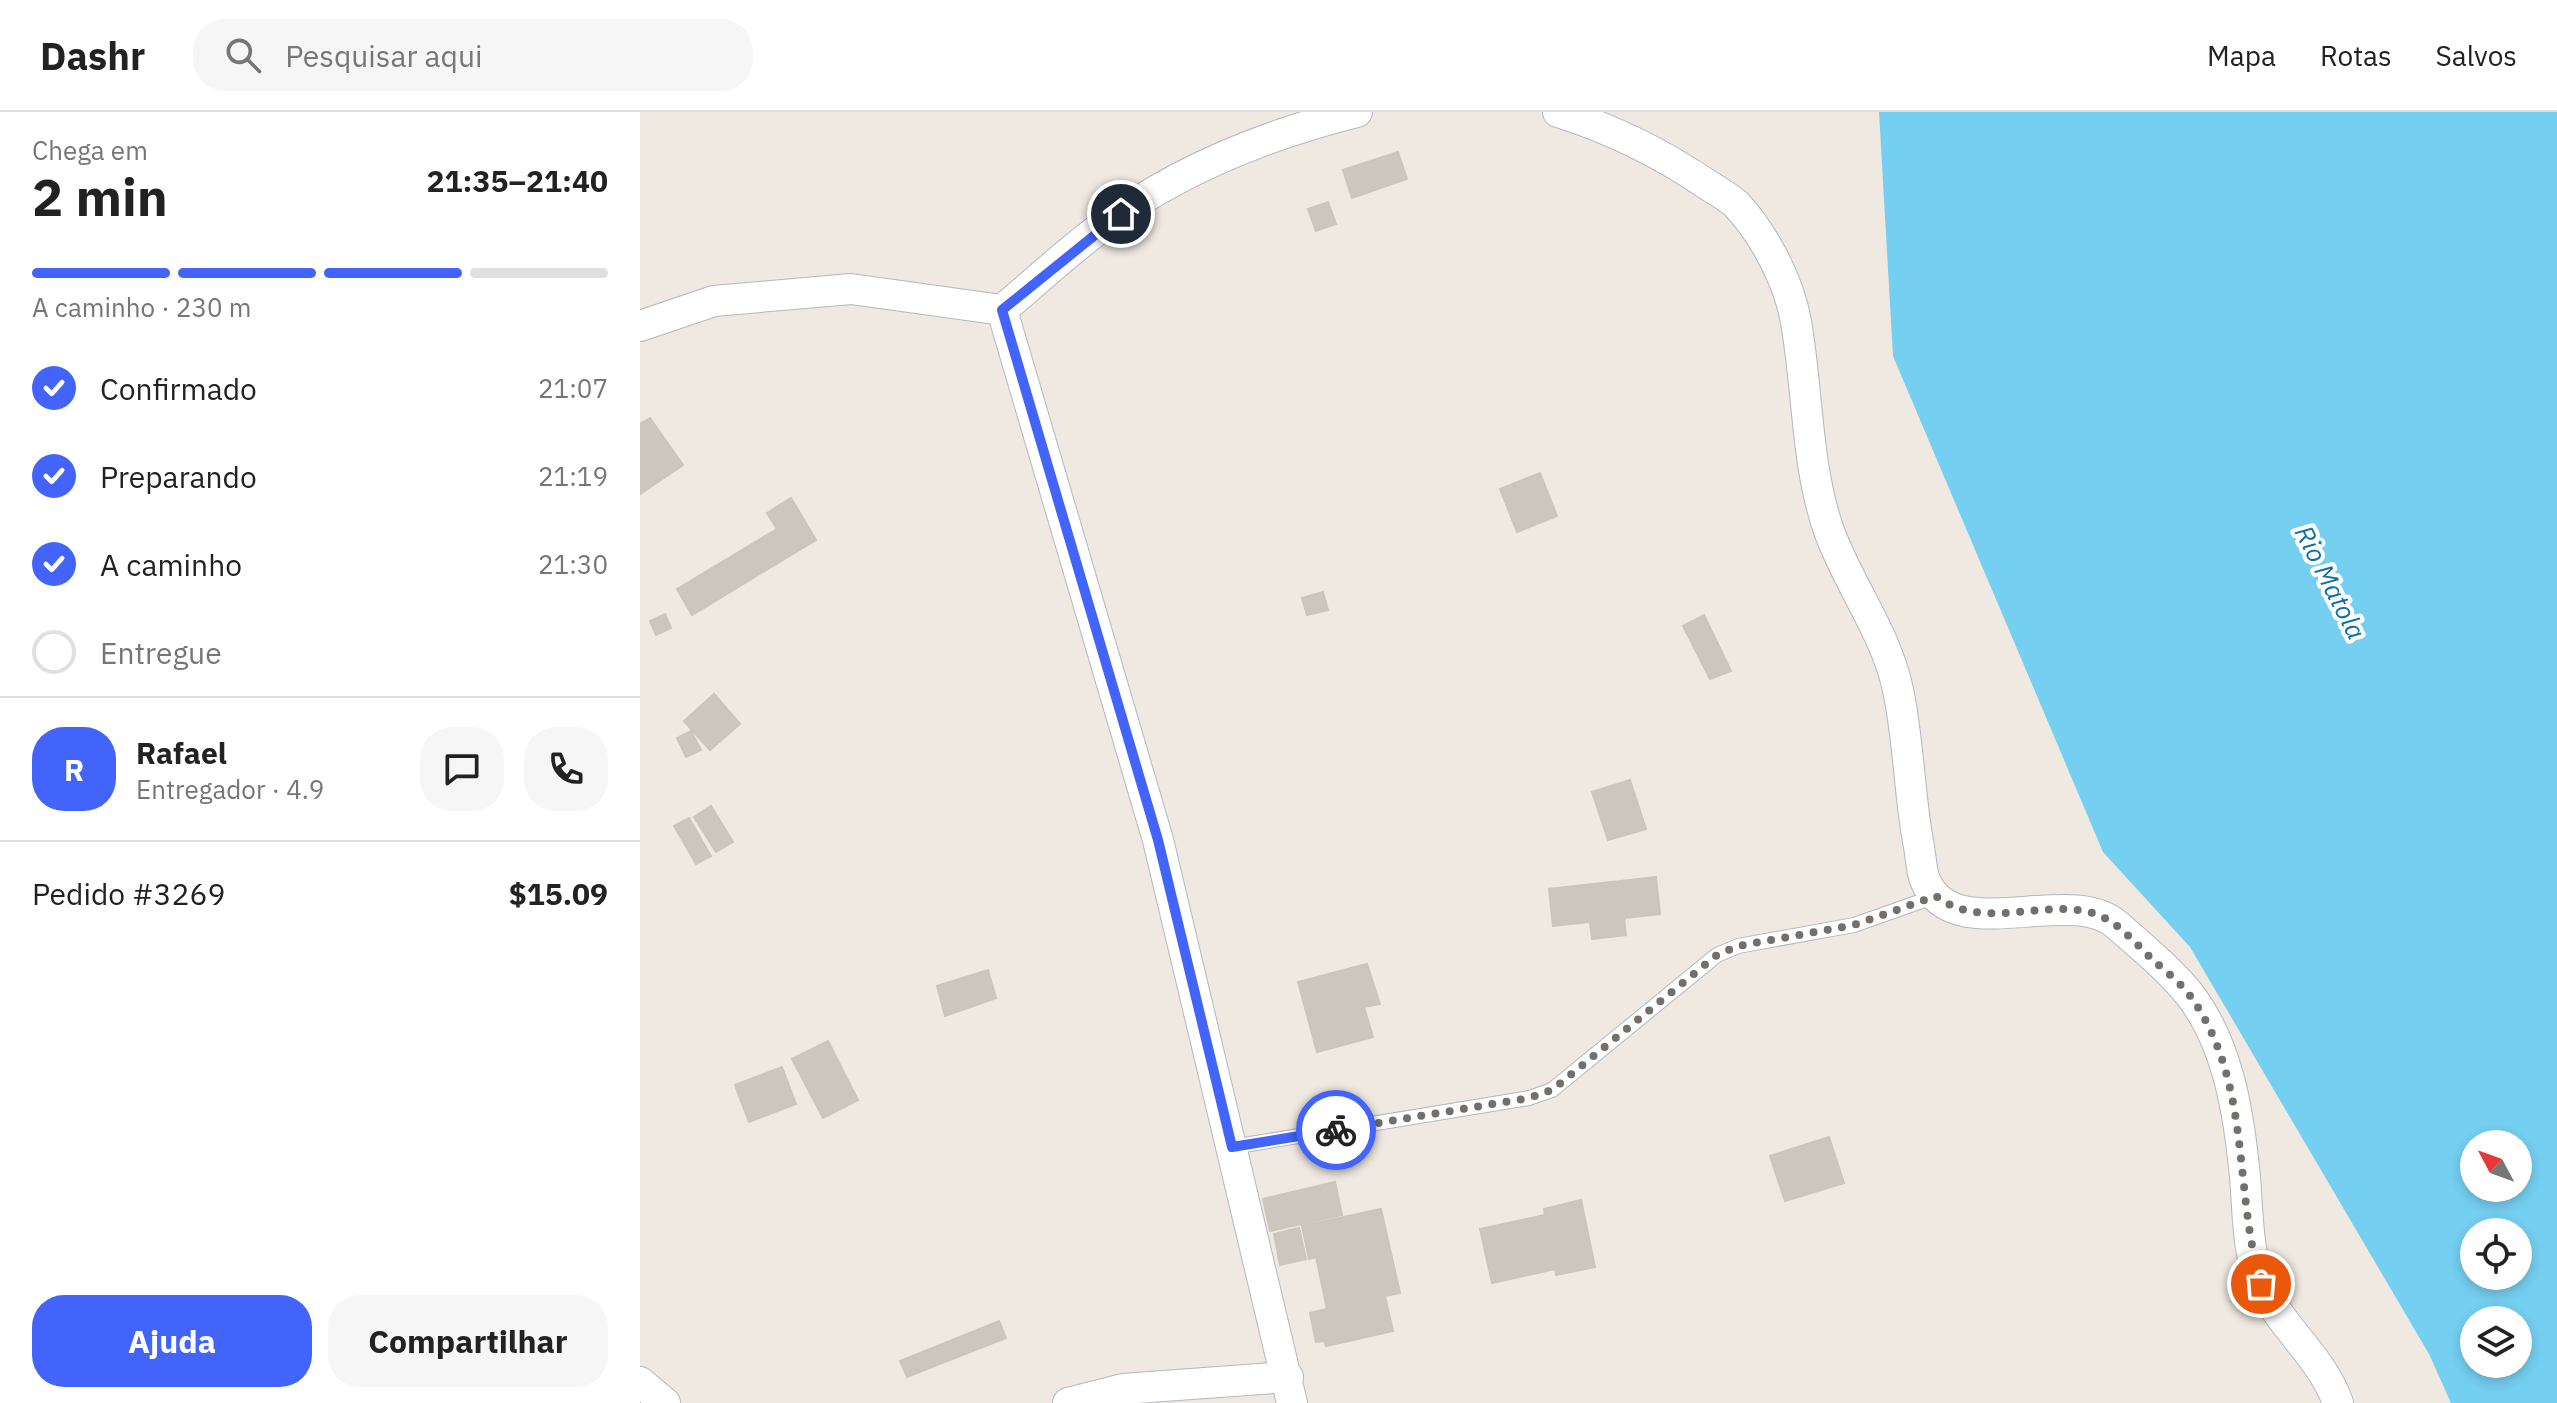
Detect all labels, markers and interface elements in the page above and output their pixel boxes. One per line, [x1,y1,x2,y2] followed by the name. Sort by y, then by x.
[193,19,753,91] search box
[40,31,145,80] text: Dashr
[221,33,265,77] icon: search
[285,36,483,75] text: Pesquisar aqui
[2207,37,2276,74] text: Mapa
[2320,37,2392,74] text: Rotas
[2436,37,2517,74] text: Salvos
[32,133,148,167] text: Chega em
[427,161,608,200] text: 21:35–21:40
[32,163,168,230] text: 2 min
[1087,180,1155,248] pin
[1099,192,1143,236] icon: home
[32,290,251,324] text: A caminho · 230 m
[32,366,76,410] icon: check
[100,369,257,408] text: Confirmado
[538,371,608,405] text: 21:07
[32,454,76,498] icon: check
[100,457,257,496] text: Preparando
[538,459,608,493] text: 21:19
[2288,519,2374,645] water label: Rio Matola
[32,542,76,586] icon: check
[100,545,242,584] text: A caminho
[538,547,608,581] text: 21:30
[100,633,222,672] text: Entregue
[420,727,504,811] button: chat
[524,727,608,811] button: phone
[136,733,227,772] text: Rafael
[64,750,84,789] text: R
[136,772,324,806] text: Entregador · 4.9
[32,874,226,913] text: Pedido #3269
[509,874,608,913] text: $15.09
[1296,1090,1376,1170] courier
[1314,1108,1358,1152] icon: bike
[2460,1130,2532,1202] north arrow
[2460,1130,2532,1378] map controls
[2460,1218,2532,1290] button: locate
[2227,1250,2295,1318] pin
[2239,1262,2283,1306] icon: bag
[32,1295,312,1387] button: Ajuda
[328,1295,608,1387] button: Compartilhar
[2460,1306,2532,1378] button: layers

